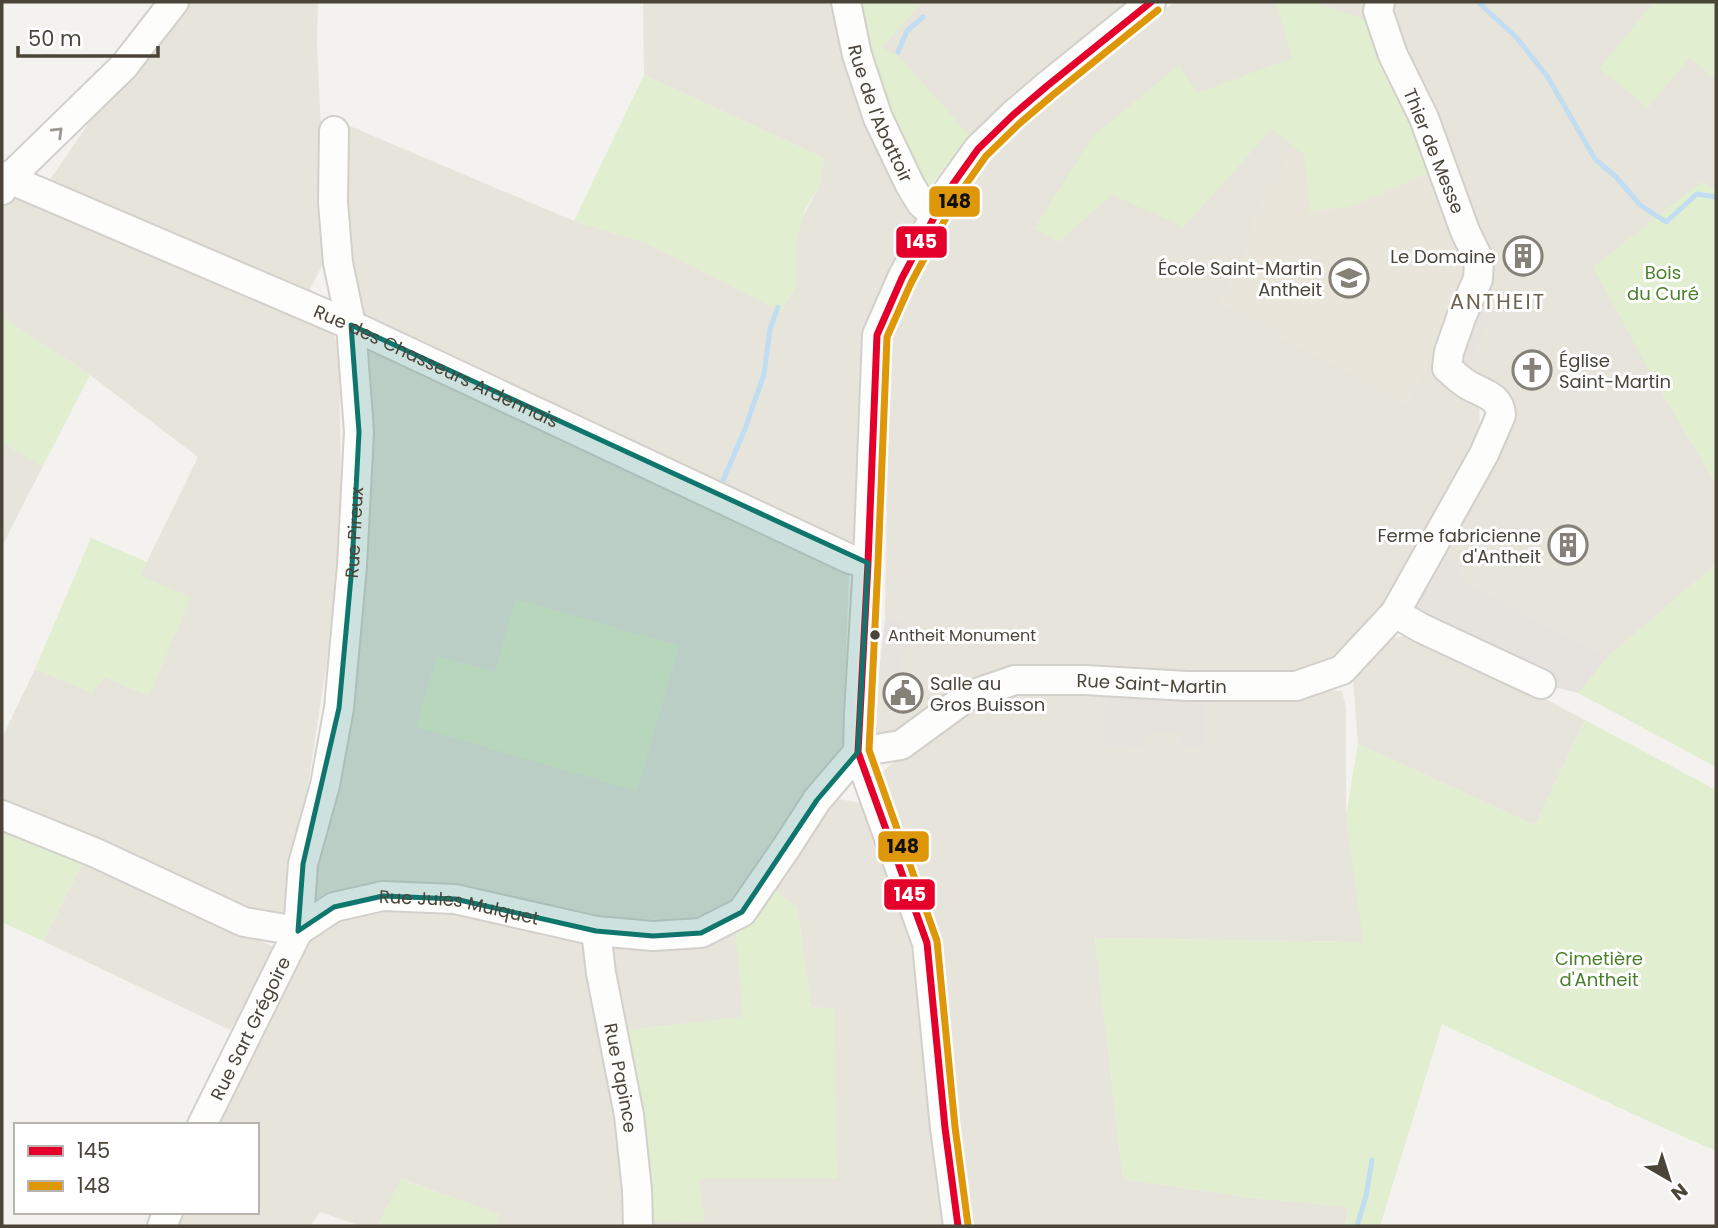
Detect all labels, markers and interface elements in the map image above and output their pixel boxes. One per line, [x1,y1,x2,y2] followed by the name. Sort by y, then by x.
[18,14,158,58] scale bar
[28,24,82,53] text: 50 m
[843,42,919,186] street label: Rue de l'Abattoir
[1397,85,1471,217] street label: Thier de Messe
[49,128,62,141] one-way arrow
[928,185,981,218] line badge: 148
[939,188,971,215] text: 148
[895,225,948,259] line badge: 145
[905,228,937,255] text: 145
[1502,235,1544,277] building icon: Le Domaine
[1390,244,1496,269] place label: Le Domaine
[1158,256,1322,302] place label: École Saint-Martin Antheit
[1328,257,1370,299] school or university icon: École Saint-Martin Antheit
[1627,260,1699,306] park label: Bois du Curé
[1450,287,1546,316] district label: ANTHEIT
[310,298,563,433] street label: Rue des Chasseurs Ardennais
[1559,348,1671,394] place label: Église Saint-Martin
[1511,349,1553,391] church icon: Église Saint-Martin
[338,486,369,579] street label: Rue Pireux
[1377,523,1541,569] place label: Ferme fabricienne d'Antheit
[1547,524,1589,566] building icon: Ferme fabricienne d'Antheit
[888,624,1036,647] place label: Antheit Monument
[868,628,882,642] marker: Antheit Monument
[1076,668,1227,699] street label: Rue Saint-Martin
[930,671,1045,717] place label: Salle au Gros Buisson
[882,672,924,714] public building icon: Salle au Gros Buisson
[877,830,930,863] line badge: 148
[887,833,919,860] text: 148
[883,878,936,911] line badge: 145
[894,881,926,908] text: 145
[378,883,542,930] street label: Rue Jules Mulquet
[1555,946,1643,992] park label: Cimetière d'Antheit
[204,952,296,1104] street label: Rue Sart Grégoire
[599,1021,643,1134] street label: Rue Papince
[14,1123,259,1214] legend
[77,1136,110,1165] text: 145
[1634,1144,1704,1214] north arrow
[77,1171,110,1200] text: 148
[1665,1177,1693,1207] text: N

